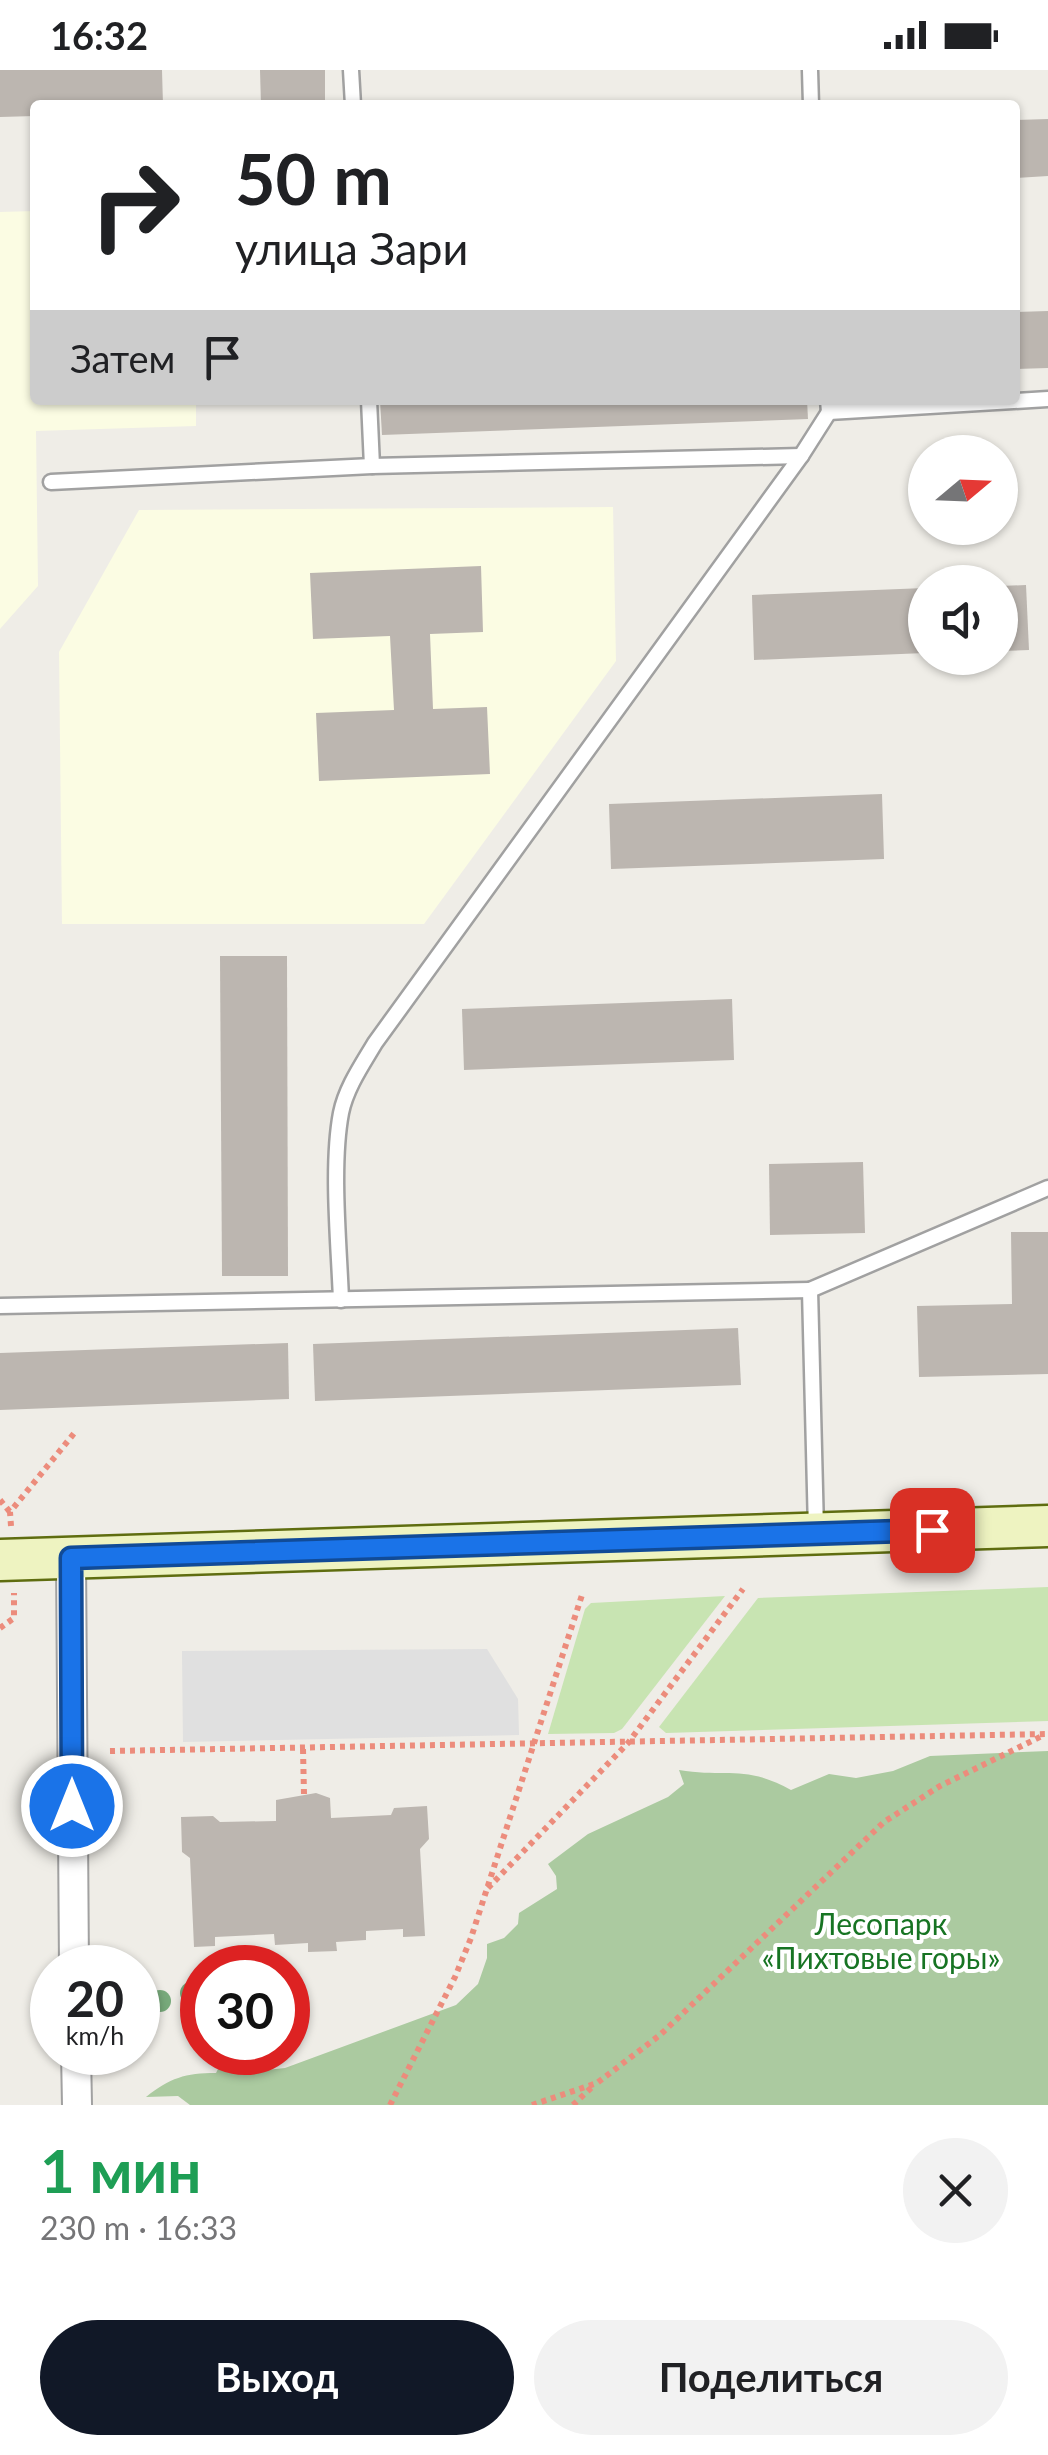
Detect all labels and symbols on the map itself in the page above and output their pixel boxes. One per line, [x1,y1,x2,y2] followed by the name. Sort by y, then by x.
[908,435,1018,545] north arrow
[890,1488,975,1573] pin
[20,1754,124,1858] position arrow
[762,1905,1000,1975] park label: Лесопарк «Пихтовые горы»
[180,1945,310,2075] speed limit sign: 30

